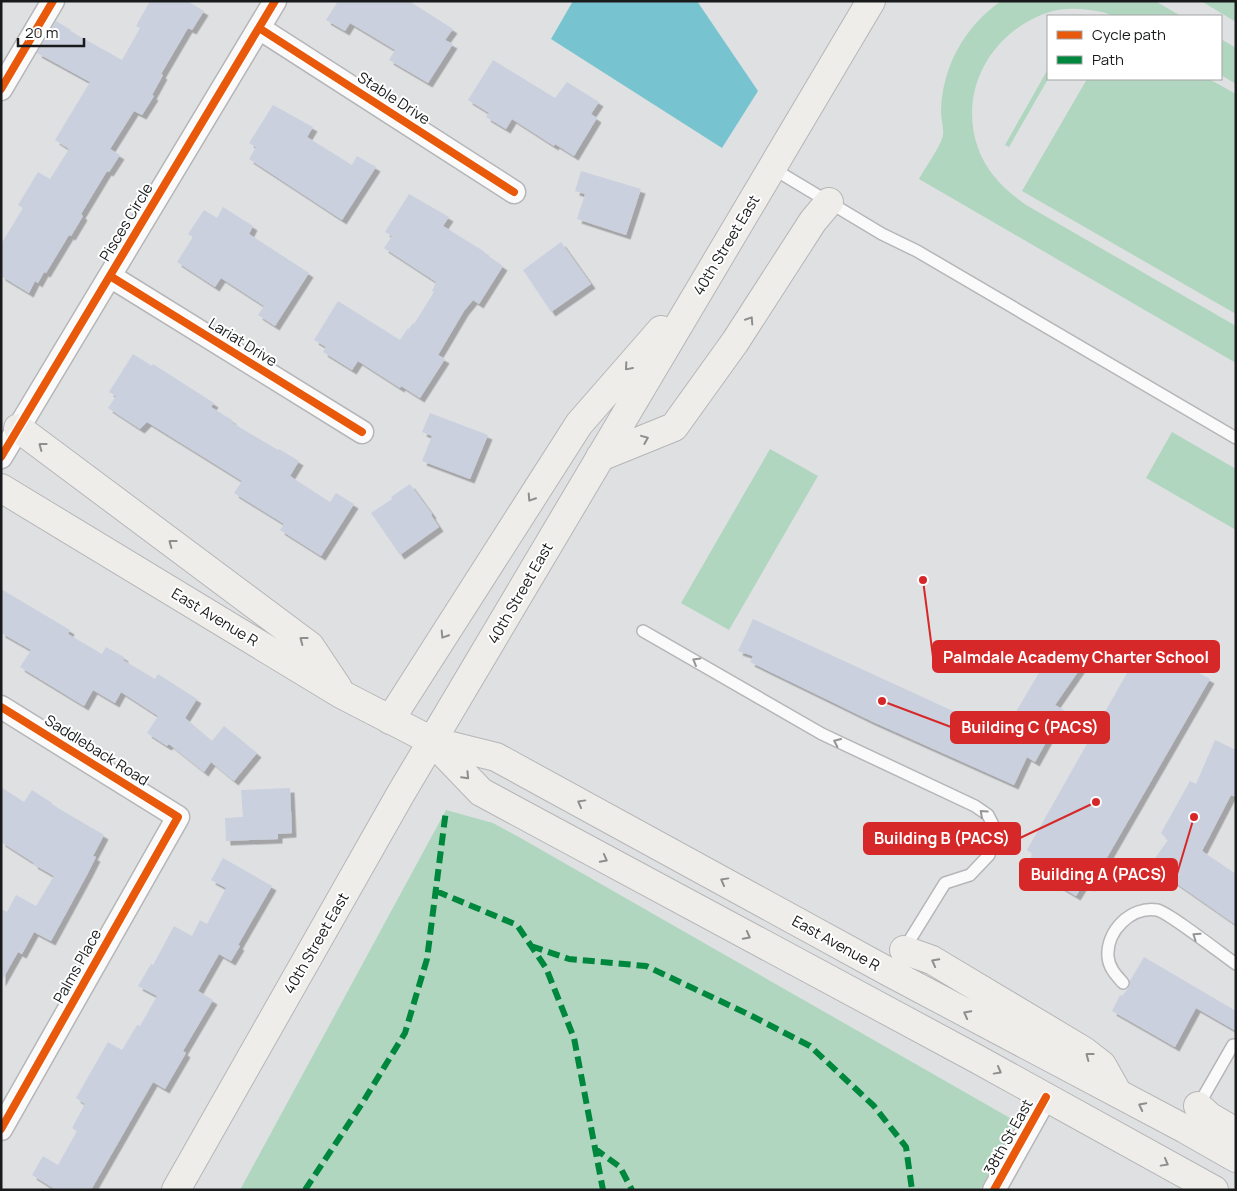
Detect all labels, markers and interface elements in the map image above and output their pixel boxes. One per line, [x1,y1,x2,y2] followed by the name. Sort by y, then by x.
[18,15,84,47] scale bar
[1047,15,1222,80] legend
[25,22,58,43] text: 20 m
[1092,24,1166,45] text: Cycle path
[1092,49,1124,70] text: Path
[354,67,435,129] street label: Stable Drive
[94,179,158,265] street label: Pisces Circle
[688,191,764,299] street label: 40th Street East
[205,313,282,372] street label: Lariat Drive
[743,316,753,325] one-way arrow
[625,362,634,371] one-way arrow
[640,435,649,445] one-way arrow
[38,443,48,452] one-way arrow
[528,492,538,501] one-way arrow
[482,539,558,647] street label: 40th Street East
[168,540,178,549] one-way arrow
[168,583,262,651] street label: East Avenue R
[441,629,450,638] one-way arrow
[300,638,309,646] one-way arrow
[933,641,1219,672] callout: Palmdale Academy Charter School
[943,646,1209,668] text: Palmdale Academy Charter School
[693,658,702,668] one-way arrow
[41,710,153,790] street label: Saddleback Road
[951,712,1109,743] callout: Building C (PACS)
[961,716,1099,738] text: Building C (PACS)
[834,738,843,748] one-way arrow
[460,770,469,779] one-way arrow
[578,800,587,810] one-way arrow
[980,809,989,818] one-way arrow
[864,823,1020,854] callout: Building B (PACS)
[874,827,1010,849] text: Building B (PACS)
[599,853,608,863] one-way arrow
[1020,859,1177,890] callout: Building A (PACS)
[1031,863,1167,885] text: Building A (PACS)
[720,878,729,888] one-way arrow
[278,889,354,997] street label: 40th Street East
[788,910,884,976] street label: East Avenue R
[48,925,106,1007] street label: Palms Place
[742,930,751,940] one-way arrow
[1193,933,1202,941] one-way arrow
[932,958,941,968] one-way arrow
[964,1010,973,1020] one-way arrow
[1086,1053,1095,1061] one-way arrow
[993,1065,1002,1075] one-way arrow
[978,1095,1038,1179] street label: 38th St East
[1138,1102,1147,1112] one-way arrow
[1160,1157,1169,1167] one-way arrow

